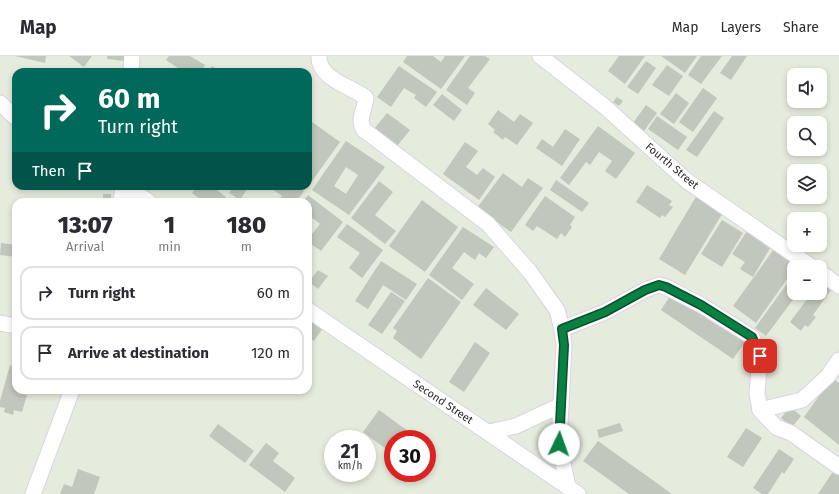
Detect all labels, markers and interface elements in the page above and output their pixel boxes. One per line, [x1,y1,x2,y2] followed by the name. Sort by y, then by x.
[20,16,57,39] text: Map
[672,19,698,36] text: Map
[720,19,761,36] text: Layers
[783,19,819,36] text: Share
[787,68,827,300] map controls
[787,68,827,108] button: sound
[98,82,160,115] text: 60 m
[32,84,84,136] icon: right
[98,116,178,138] text: Turn right
[787,116,827,156] button: search
[643,140,701,192] street label: Fourth Street
[74,160,96,182] icon: arrive
[32,162,66,180] text: Then
[787,164,827,204] button: layers
[58,211,113,239] text: 13:07
[164,211,175,239] text: 1
[226,211,266,239] text: 180
[787,212,827,252] button: +
[66,239,104,254] text: Arrival
[158,239,181,254] text: min
[241,239,252,254] text: m
[787,260,827,300] button: −
[34,282,56,304] icon: right
[68,284,135,302] text: Turn right
[257,284,290,302] text: 60 m
[743,339,777,373] pin
[34,342,56,364] icon: arrive
[68,344,209,362] text: Arrive at destination
[251,344,290,362] text: 120 m
[749,345,771,367] icon: arrive
[411,377,475,427] street label: Second Street
[538,423,580,465] position arrow
[384,430,436,482] speed limit sign: 30
[340,439,360,463] text: 21
[338,460,362,472] text: km/h

